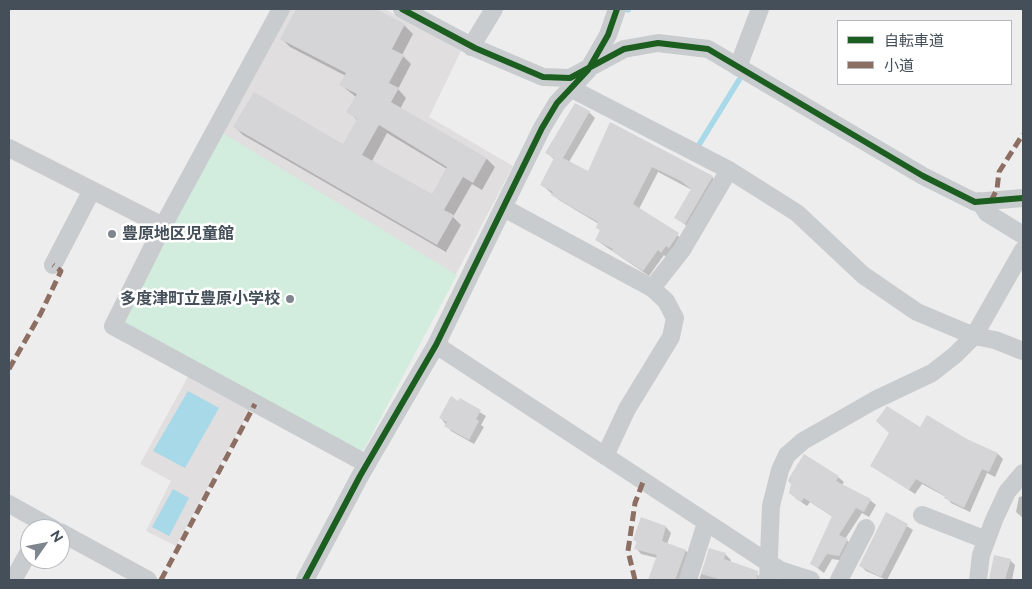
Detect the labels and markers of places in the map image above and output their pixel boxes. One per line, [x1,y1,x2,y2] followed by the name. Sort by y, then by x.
[122,224,234,244] place label: 豊原地区児童館
[106,228,118,240] marker: 豊原地区児童館
[120,289,280,309] place label: 多度津町立豊原小学校
[284,293,296,305] marker: 多度津町立豊原小学校

